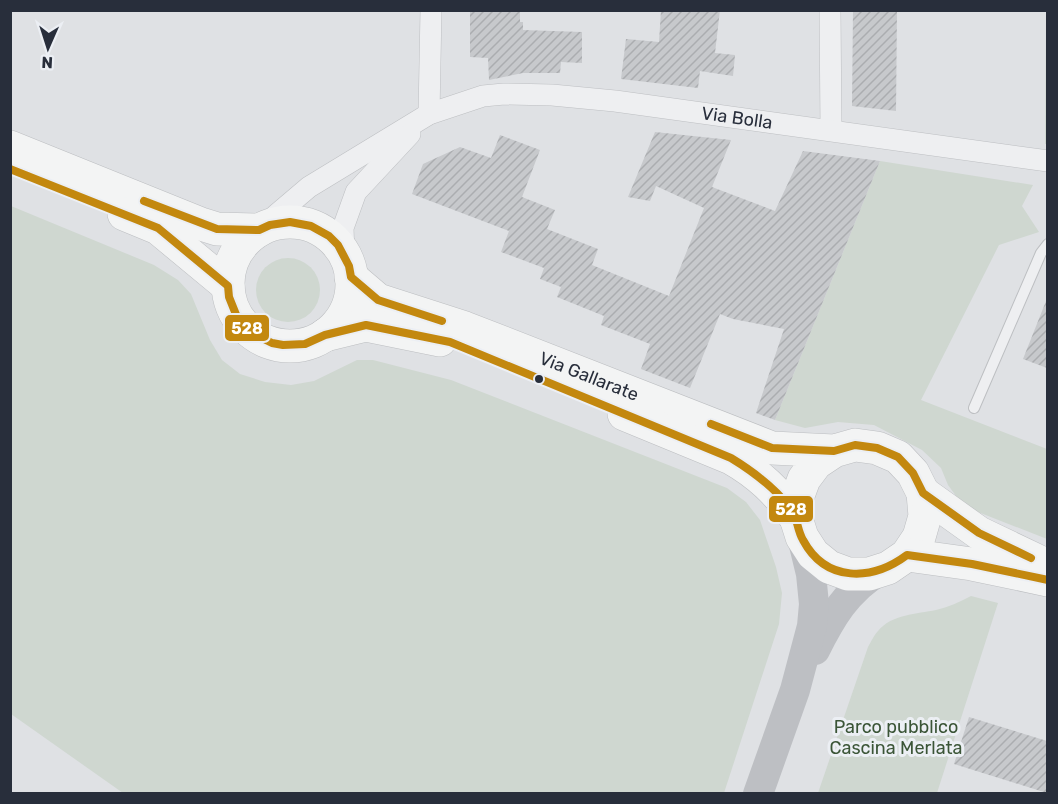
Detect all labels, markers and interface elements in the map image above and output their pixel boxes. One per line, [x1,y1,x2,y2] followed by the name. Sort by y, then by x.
[18,18,78,78] north arrow
[41,53,53,72] text: N
[700,102,774,134] street label: Via Bolla
[224,314,270,342] line badge: 528
[231,319,263,338] text: 528
[536,347,642,406] street label: Via Gallarate
[533,373,545,385] unlabelled marker
[768,495,814,523] line badge: 528
[775,500,807,519] text: 528
[829,716,963,759] park label: Parco pubblico Cascina Merlata

